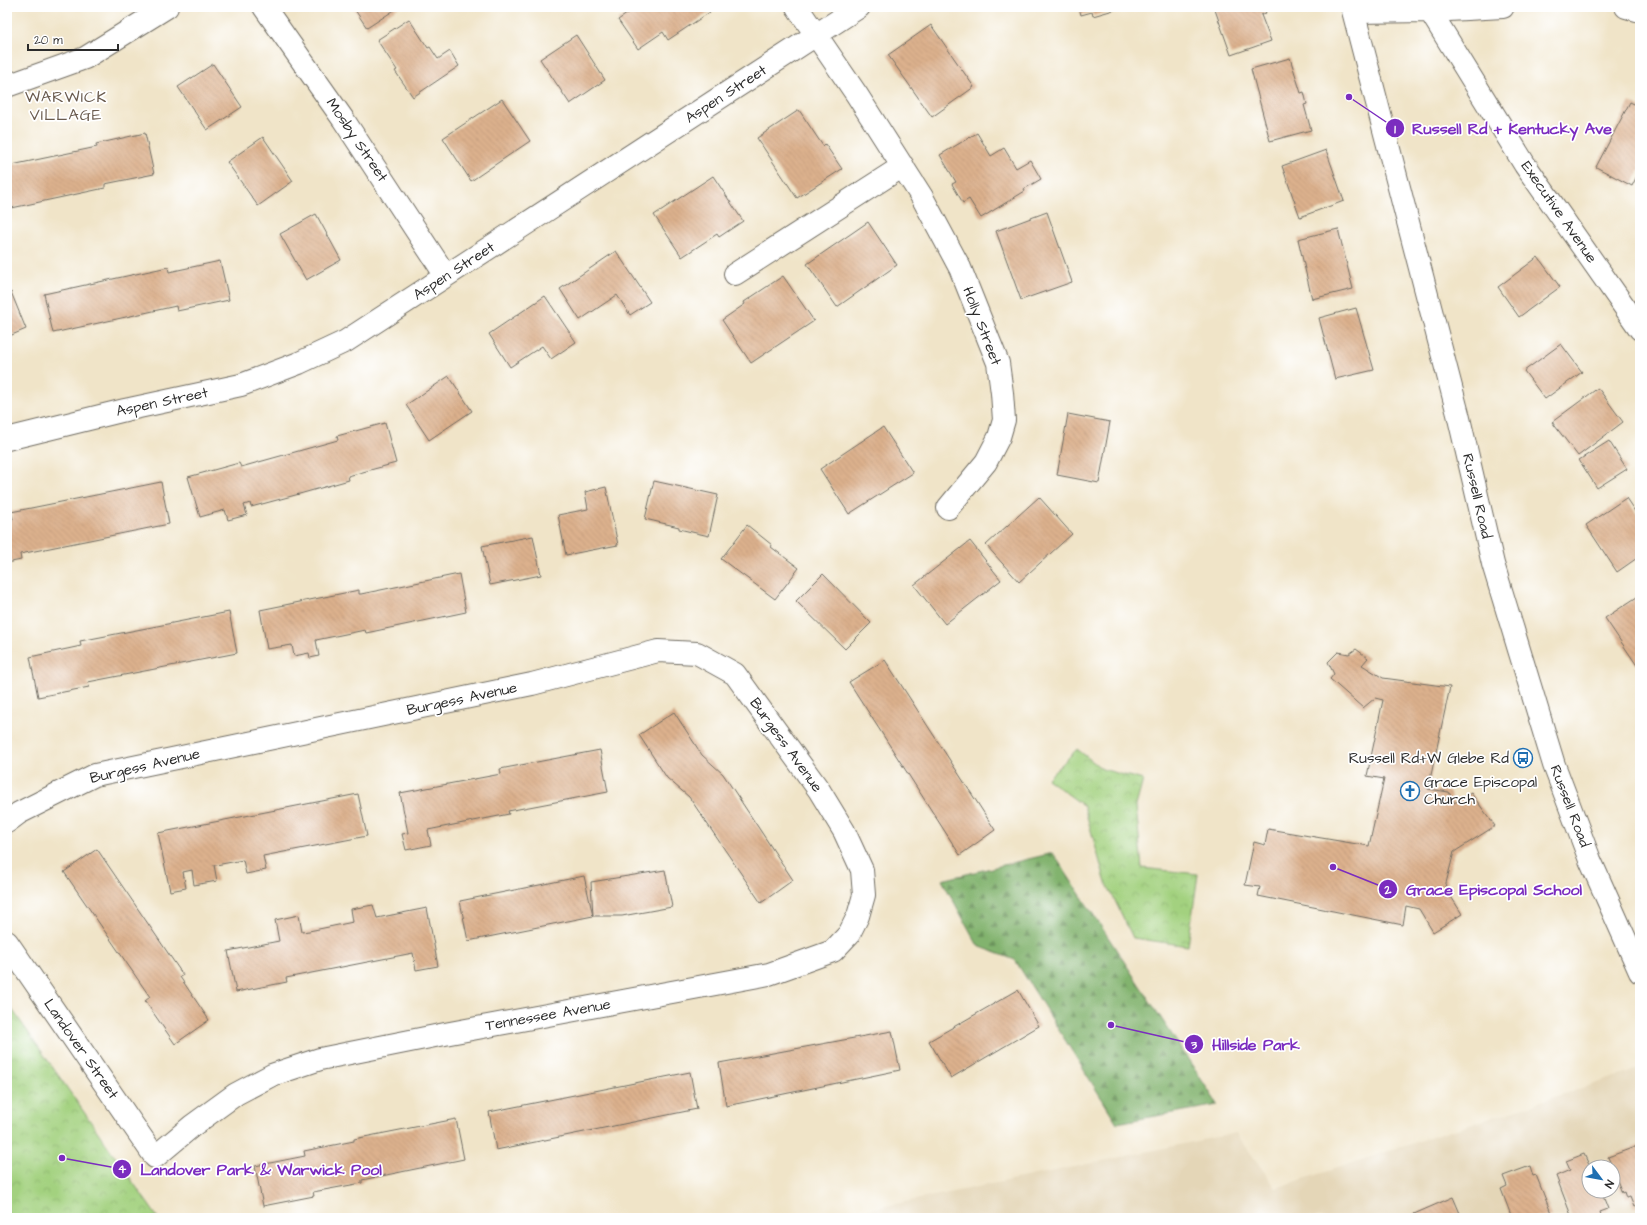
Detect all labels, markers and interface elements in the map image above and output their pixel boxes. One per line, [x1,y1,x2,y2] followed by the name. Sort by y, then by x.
[28,26,118,52] scale bar
[34,32,63,49] text: 20 m
[681,60,771,128] street label: Aspen Street
[25,86,107,126] district label: WARWICK VILLAGE
[320,94,393,187] street label: Mosby Street
[1385,114,1620,142] callout: Russell Rd + Kentucky Ave
[1412,118,1612,141] text: Russell Rd + Kentucky Ave
[1394,121,1396,138] text: 1
[1516,157,1602,267] street label: Executive Avenue
[409,237,499,305] street label: Aspen Street
[956,284,1007,369] street label: Holly Street
[114,382,210,422] street label: Aspen Street
[1457,451,1497,541] street label: Russell Road
[405,677,519,722] street label: Burgess Avenue
[744,693,827,797] street label: Burgess Avenue
[88,743,202,790] street label: Burgess Avenue
[1512,747,1534,769] bus stop icon: Russell Rd+W Glebe Rd
[1349,748,1509,769] place label: Russell Rd+W Glebe Rd
[1545,762,1595,850] street label: Russell Road
[1424,772,1537,810] place label: Grace Episcopal Church
[1399,780,1421,802] church icon: Grace Episcopal Church
[1378,875,1590,903] callout: Grace Episcopal School
[1406,879,1582,901] text: Grace Episcopal School
[1384,882,1392,899] text: 2
[484,994,612,1036] street label: Tennessee Avenue
[39,995,123,1103] street label: Landover Street
[1184,1030,1307,1058] callout: Hillside Park
[1212,1034,1300,1056] text: Hillside Park
[1190,1037,1198,1054] text: 3
[112,1155,390,1183] callout: Landover Park & Warwick Pool
[140,1159,382,1181] text: Landover Park & Warwick Pool
[1581,1159,1621,1199] north arrow
[118,1161,127,1178] text: 4
[1601,1177,1617,1191] text: N

